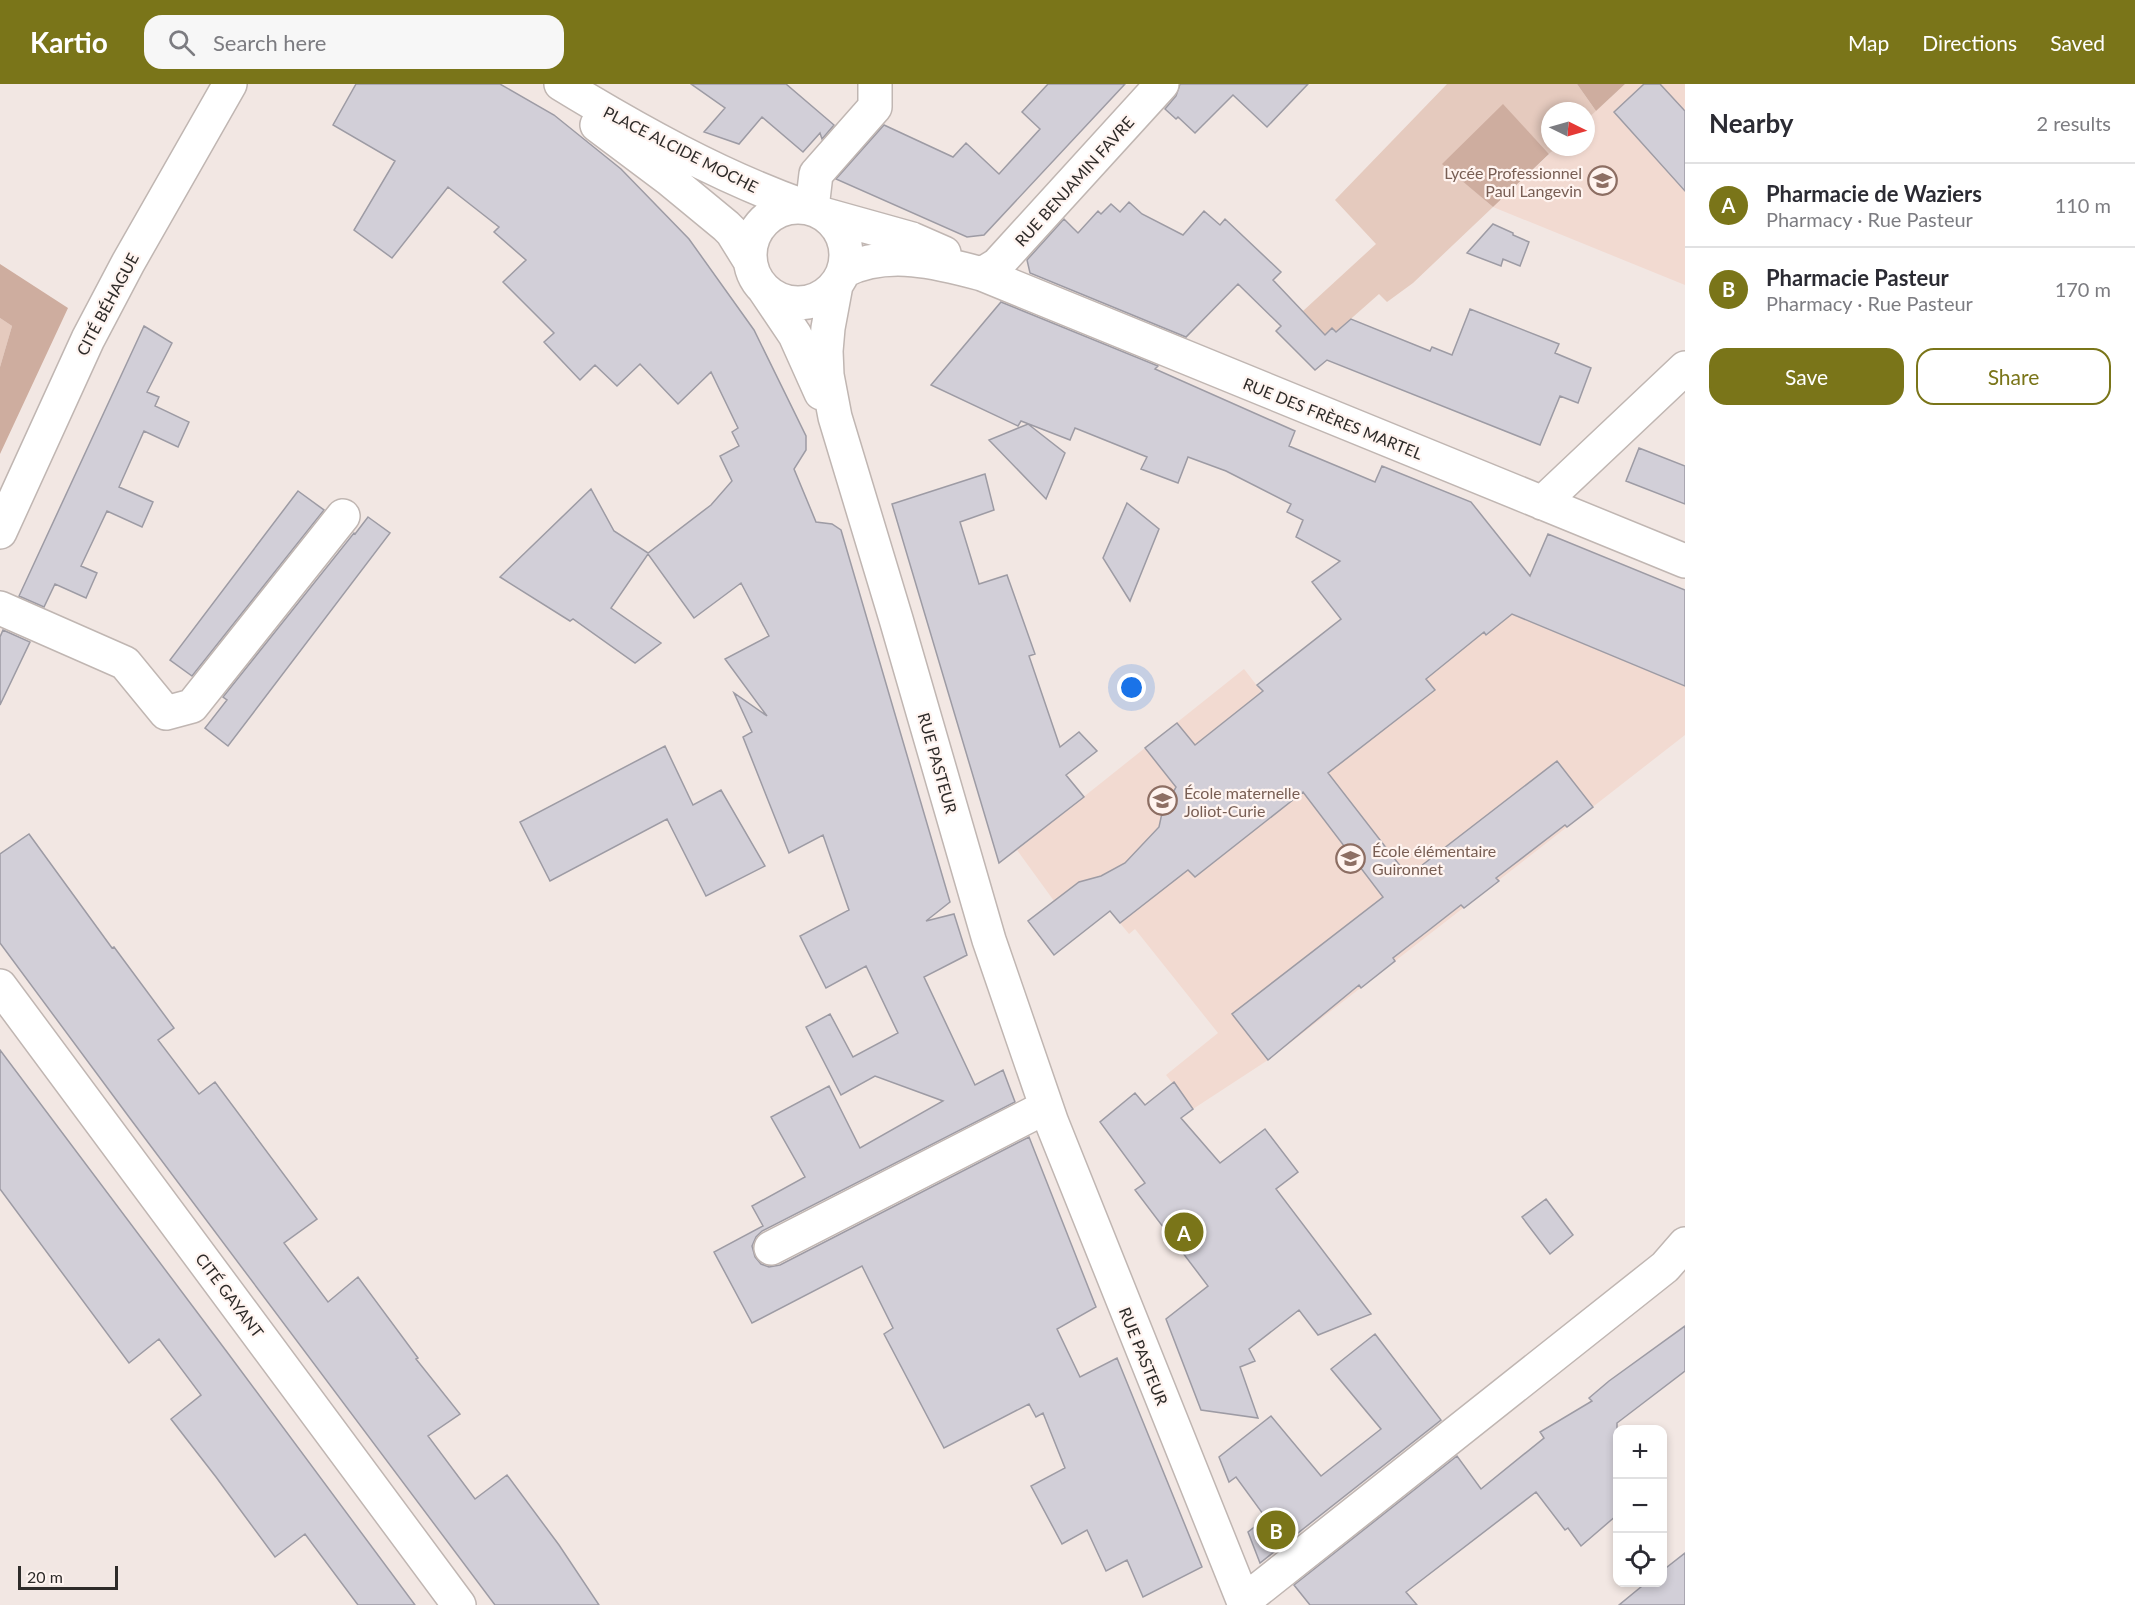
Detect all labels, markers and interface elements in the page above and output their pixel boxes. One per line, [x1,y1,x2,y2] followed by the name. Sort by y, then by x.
[144,15,564,69] search box
[30,25,108,59] text: Kartio
[165,26,198,59] icon: search
[213,29,326,56] text: Search here
[1848,30,1889,55] text: Map
[1922,30,2017,55] text: Directions
[2050,30,2105,55] text: Saved
[601,102,761,196] street label: PLACE ALCIDE MOCHE
[1541,102,1595,156] north arrow
[1709,107,1794,139] text: Nearby
[2036,111,2111,135] text: 2 results
[1011,112,1137,250] street label: RUE BENJAMIN FAVRE
[1444,163,1582,200] place label: Lycée Professionnel Paul Langevin
[1587,165,1619,197] school or university icon: Lycée Professionnel Paul Langevin
[1766,180,1982,207] text: Pharmacie de Waziers
[1722,193,1735,217] text: A
[2055,193,2111,217] text: 110 m
[1766,207,1973,231] text: Pharmacy · Rue Pasteur
[72,250,142,358] street label: CITÉ BÉHAGUE
[1766,264,1949,291] text: Pharmacie Pasteur
[1722,277,1735,301] text: B
[2055,277,2111,301] text: 170 m
[1766,291,1973,315] text: Pharmacy · Rue Pasteur
[1709,348,1904,405] button: Save
[1916,348,2111,405] button: Share
[1241,373,1425,463] street label: RUE DES FRÈRES MARTEL
[1117,673,1146,702] your location
[915,710,961,816] street label: RUE PASTEUR
[1184,783,1300,820] place label: École maternelle Joliot-Curie
[1147,785,1179,817] school or university icon: École maternelle Joliot-Curie
[1372,841,1496,878] place label: École élémentaire Guironnet
[1335,843,1367,875] school or university icon: École élémentaire Guironnet
[1164,1210,1204,1254] pin: A
[192,1249,268,1341] street label: CITÉ GAYANT
[1116,1304,1172,1408] street label: RUE PASTEUR
[1613,1425,1667,1587] map controls
[1613,1425,1667,1479] button: +
[1613,1479,1667,1533] button: −
[1256,1508,1296,1552] pin: B
[1613,1533,1667,1587] button: locate
[18,1563,118,1590] scale bar
[27,1567,63,1586] text: 20 m

